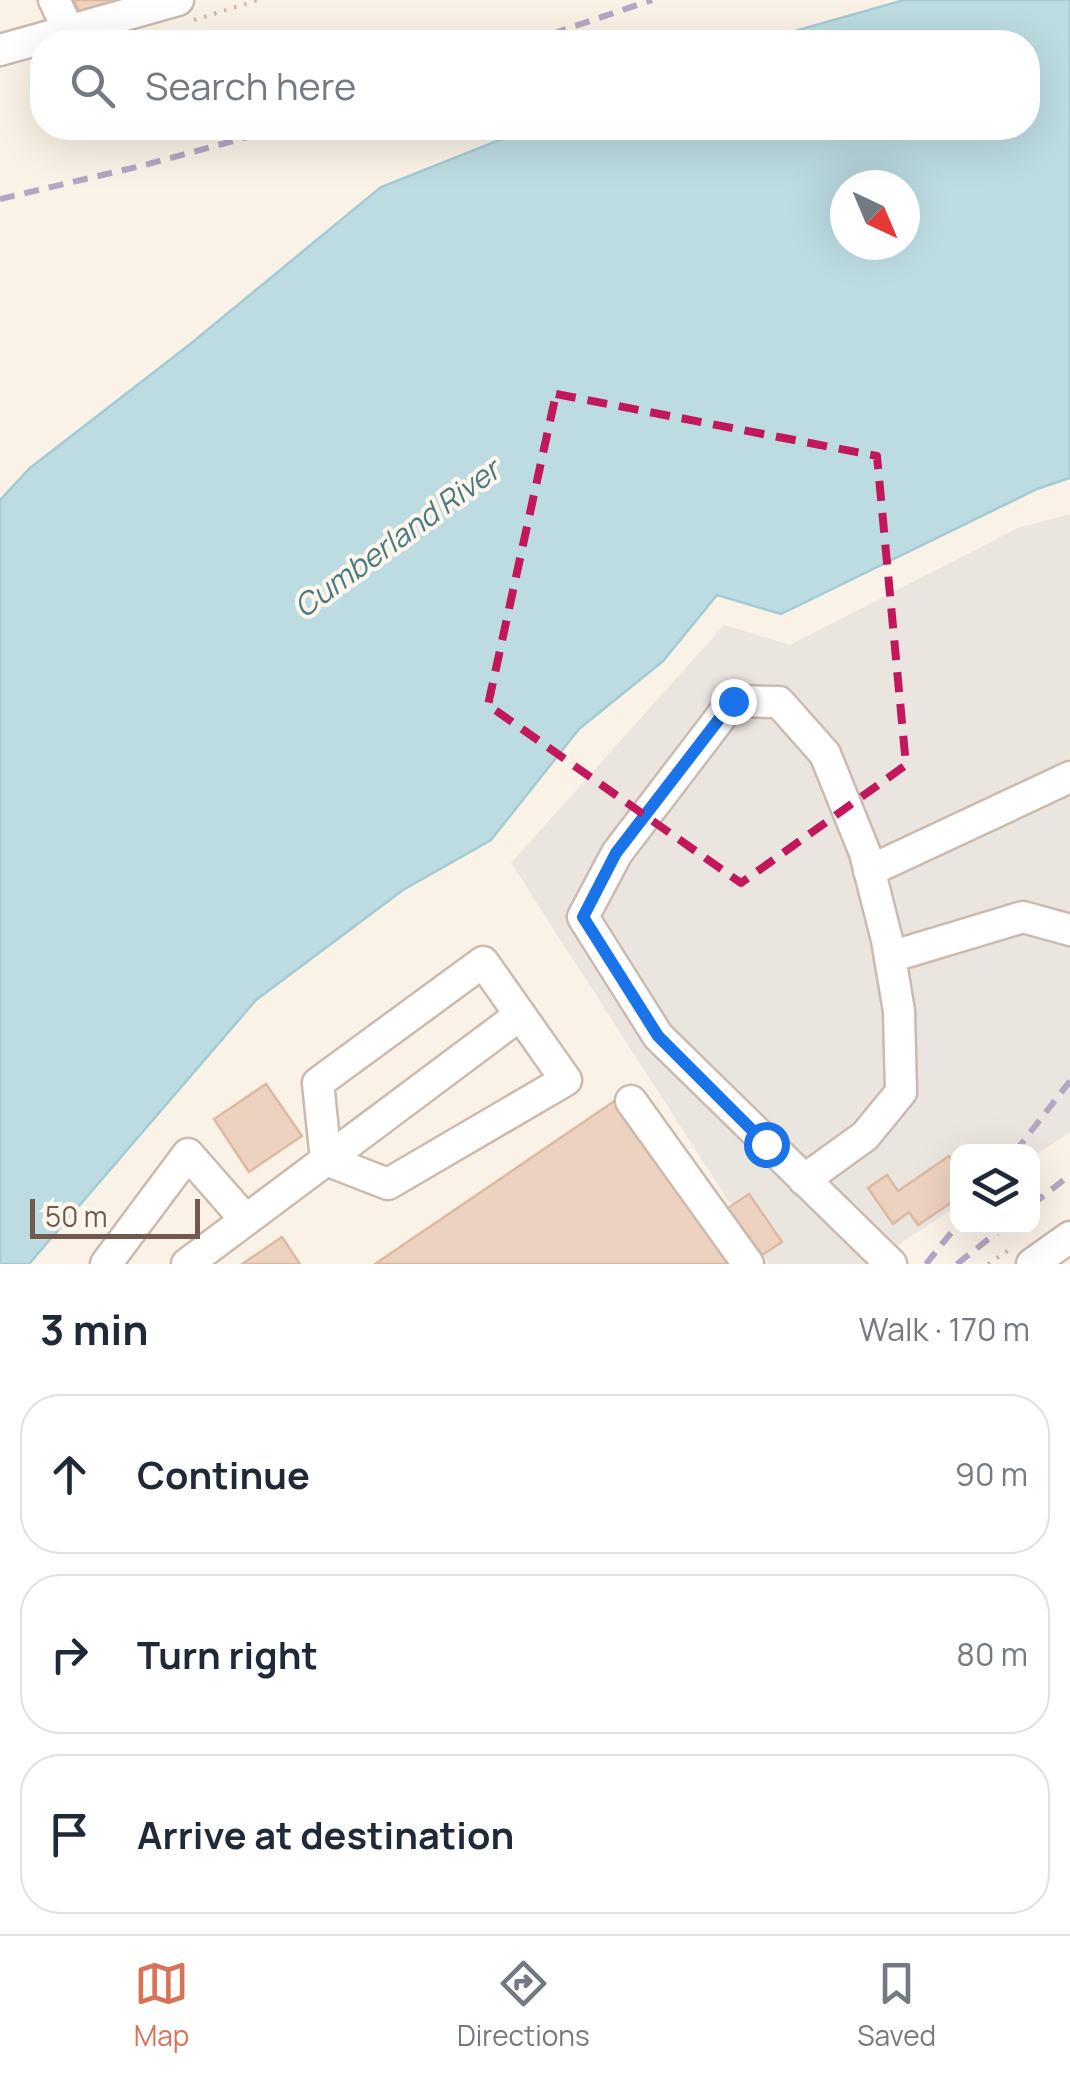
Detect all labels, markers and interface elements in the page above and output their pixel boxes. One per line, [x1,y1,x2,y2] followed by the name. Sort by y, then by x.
[30,30,1040,140] search box
[65,58,120,113] icon: search
[145,59,356,111] text: Search here
[830,170,920,260] north arrow
[285,447,511,626] water label: Cumberland River
[711,679,757,725] route end
[744,1122,790,1168] route start
[950,1144,1040,1234] map controls
[950,1144,1040,1234] button: layers
[30,1194,200,1238] scale bar
[45,1197,108,1235] text: 50 m
[40,1300,149,1358] text: 3 min
[859,1307,1030,1351] text: Walk · 170 m
[42,1447,97,1502] icon: ahead
[137,1448,310,1500] text: Continue
[955,1452,1028,1496] text: 90 m
[42,1627,97,1682] icon: right
[137,1628,318,1680] text: Turn right
[956,1632,1028,1676] text: 80 m
[42,1807,97,1862] icon: arrive
[137,1808,514,1860] text: Arrive at destination
[134,1956,189,2054] tab: Map
[457,1956,590,2054] tab: Directions
[857,1956,936,2054] tab: Saved

